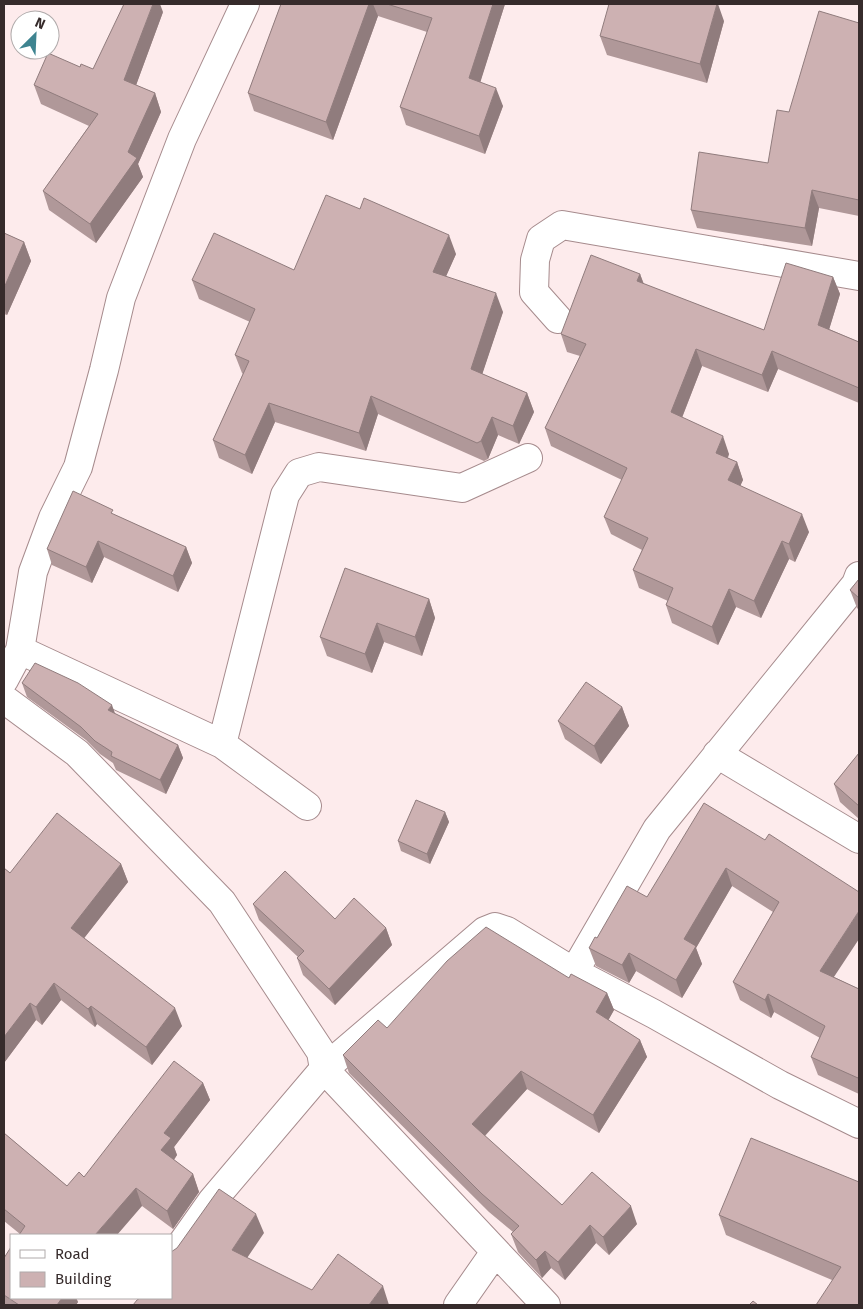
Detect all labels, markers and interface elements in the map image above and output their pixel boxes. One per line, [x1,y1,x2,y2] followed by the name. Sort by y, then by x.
[10,10,60,60] north arrow
[32,14,48,33] text: N
[10,1234,172,1299] legend
[55,1245,90,1263] text: Road
[55,1270,111,1288] text: Building

